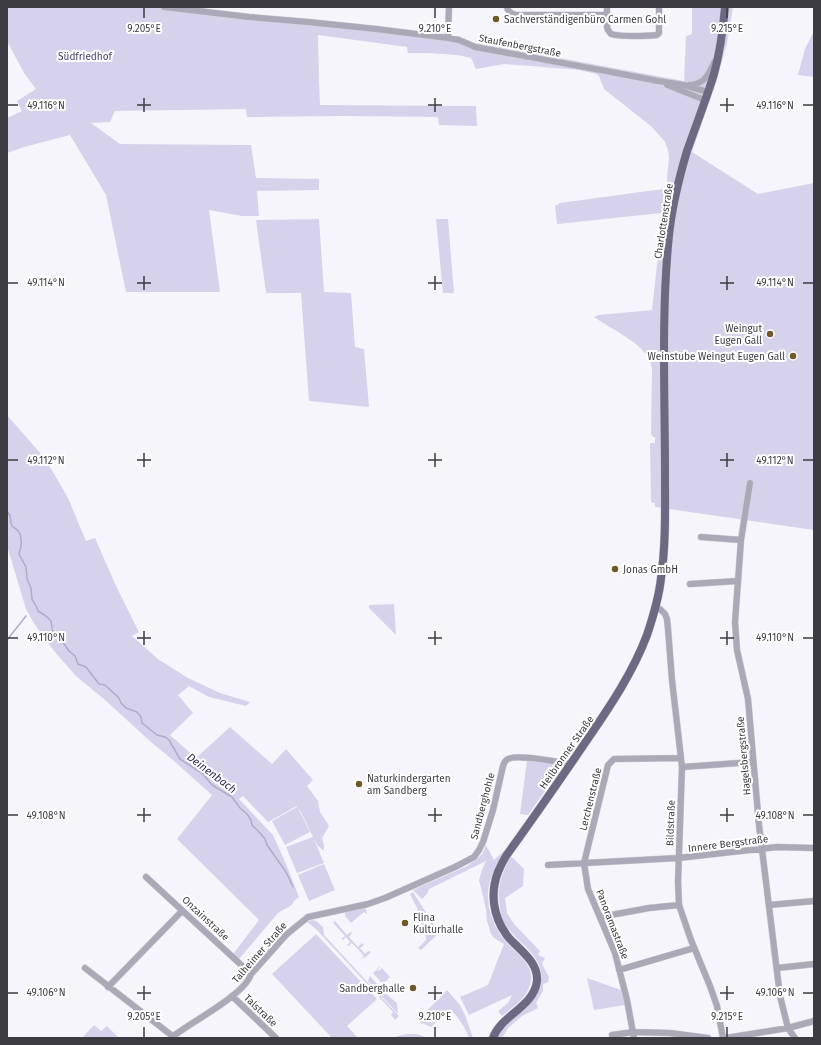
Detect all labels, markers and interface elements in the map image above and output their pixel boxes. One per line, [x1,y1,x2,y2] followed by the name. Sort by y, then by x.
[491,14,501,24] marker: Sachverständigenbüro Carmen Gohl
[504,14,666,26] place label: Sachverständigenbüro Carmen Gohl
[127,23,161,35] text: 9.205°E
[419,23,451,35] text: 9.210°E
[711,23,743,35] text: 9.215°E
[478,32,562,60] street label: Staufenbergstraße
[58,51,113,63] park label: Südfriedhof
[27,100,65,112] text: 49.116°N
[756,100,794,112] text: 49.116°N
[652,183,676,260] street label: Charlottenstraße
[27,277,65,289] text: 49.114°N
[756,277,794,289] text: 49.114°N
[714,323,762,347] place label: Weingut Eugen Gall
[765,329,775,339] marker: Weingut Eugen Gall
[648,351,785,363] place label: Weinstube Weingut Eugen Gall
[788,351,798,361] marker: Weinstube Weingut Eugen Gall
[27,455,65,467] text: 49.112°N
[756,455,794,467] text: 49.112°N
[610,564,620,574] marker: Jonas GmbH
[623,564,678,576] place label: Jonas GmbH
[27,632,65,644] text: 49.110°N
[756,632,794,644] text: 49.110°N
[537,714,597,791] street label: Heilbronner Straße
[735,716,753,796] street label: Hagelsbergstraße
[184,751,239,796] water label: Deinenbach
[577,767,605,832] street label: Lerchenstraße
[468,771,498,841] street label: Sandberghohle
[367,773,451,797] place label: Naturkindergarten am Sandberg
[354,779,364,789] marker: Naturkindergarten am Sandberg
[664,800,678,846] street label: Bildstraße
[26,810,66,822] text: 49.108°N
[755,810,795,822] text: 49.108°N
[687,833,769,855] street label: Innere Bergstraße
[593,888,631,961] street label: Panoramastraße
[179,894,231,943] street label: Onzainstraße
[413,912,463,936] place label: Flina Kulturhalle
[400,918,410,928] marker: Flina Kulturhalle
[230,920,290,986] street label: Talheimer Straße
[340,983,405,995] place label: Sandberghalle
[408,983,418,993] marker: Sandberghalle
[27,987,65,999] text: 49.106°N
[756,987,794,999] text: 49.106°N
[241,992,279,1029] street label: Talstraße
[127,1011,161,1023] text: 9.205°E
[419,1011,451,1023] text: 9.210°E
[711,1011,743,1023] text: 9.215°E

